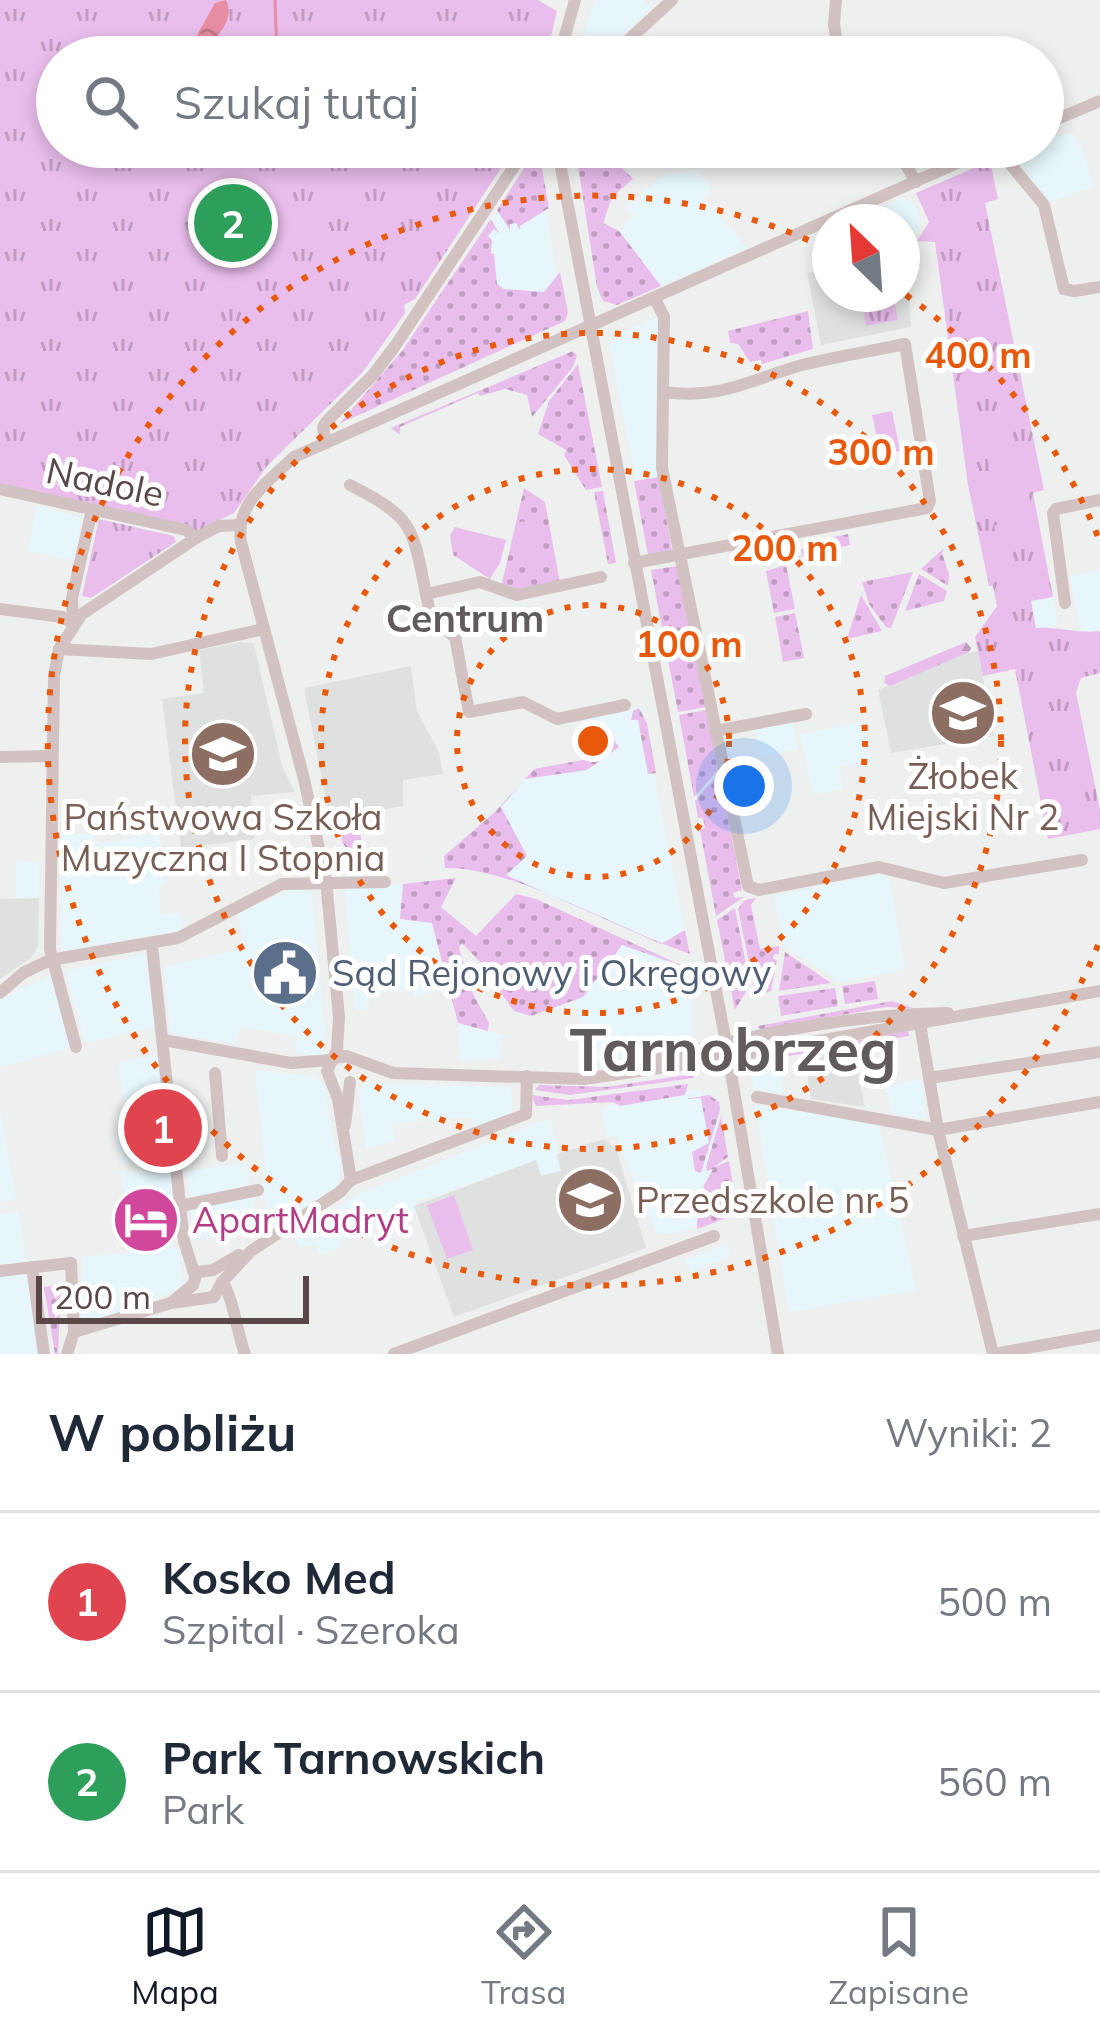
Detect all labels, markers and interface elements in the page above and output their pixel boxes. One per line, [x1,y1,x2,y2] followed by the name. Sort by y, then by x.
[36,36,1064,168] search box
[78,69,144,135] icon: search
[174,74,419,130] text: Szukaj tutaj
[194,178,272,268] pin: 2
[812,204,920,312] north arrow
[924,332,1032,377] text: 400 m
[827,429,935,474] text: 300 m
[42,447,168,516] street label: Nadole
[731,525,839,570] text: 200 m
[386,593,544,642] district label: Centrum
[635,621,743,666] text: 100 m
[928,678,998,748] school or university icon: Żłobek Miejski Nr 2
[188,719,258,789] school or university icon: Państwowa Szkoła Muzyczna I Stopnia
[572,720,614,762] centre of rings
[867,753,1059,839] place label: Żłobek Miejski Nr 2
[714,756,774,816] your location
[61,794,385,880] place label: Państwowa Szkoła Muzyczna I Stopnia
[250,938,320,1008] public building icon: Sąd Rejonowy i Okręgowy
[332,950,771,995] place label: Sąd Rejonowy i Okręgowy
[569,1011,897,1086] district label: Tarnobrzeg
[124,1083,202,1173] pin: 1
[555,1165,625,1235] school or university icon: Przedszkole nr 5
[636,1177,909,1222] place label: Przedszkole nr 5
[111,1185,181,1255] hotel icon: ApartMadryt
[192,1197,409,1242] place label: ApartMadryt
[36,1270,309,1323] scale bar
[54,1276,151,1317] text: 200 m
[48,1400,296,1464] text: W pobliżu
[885,1408,1052,1457] text: Wyniki: 2
[162,1549,396,1605] text: Kosko Med
[75,1577,99,1626] text: 1
[937,1577,1052,1626] text: 500 m
[162,1605,460,1654] text: Szpital · Szeroka
[162,1729,545,1785] text: Park Tarnowskich
[75,1757,99,1806] text: 2
[937,1757,1052,1806] text: 560 m
[162,1785,244,1834] text: Park
[131,1899,219,2012] tab: Mapa
[481,1899,566,2012] tab: Trasa
[829,1899,969,2012] tab: Zapisane

